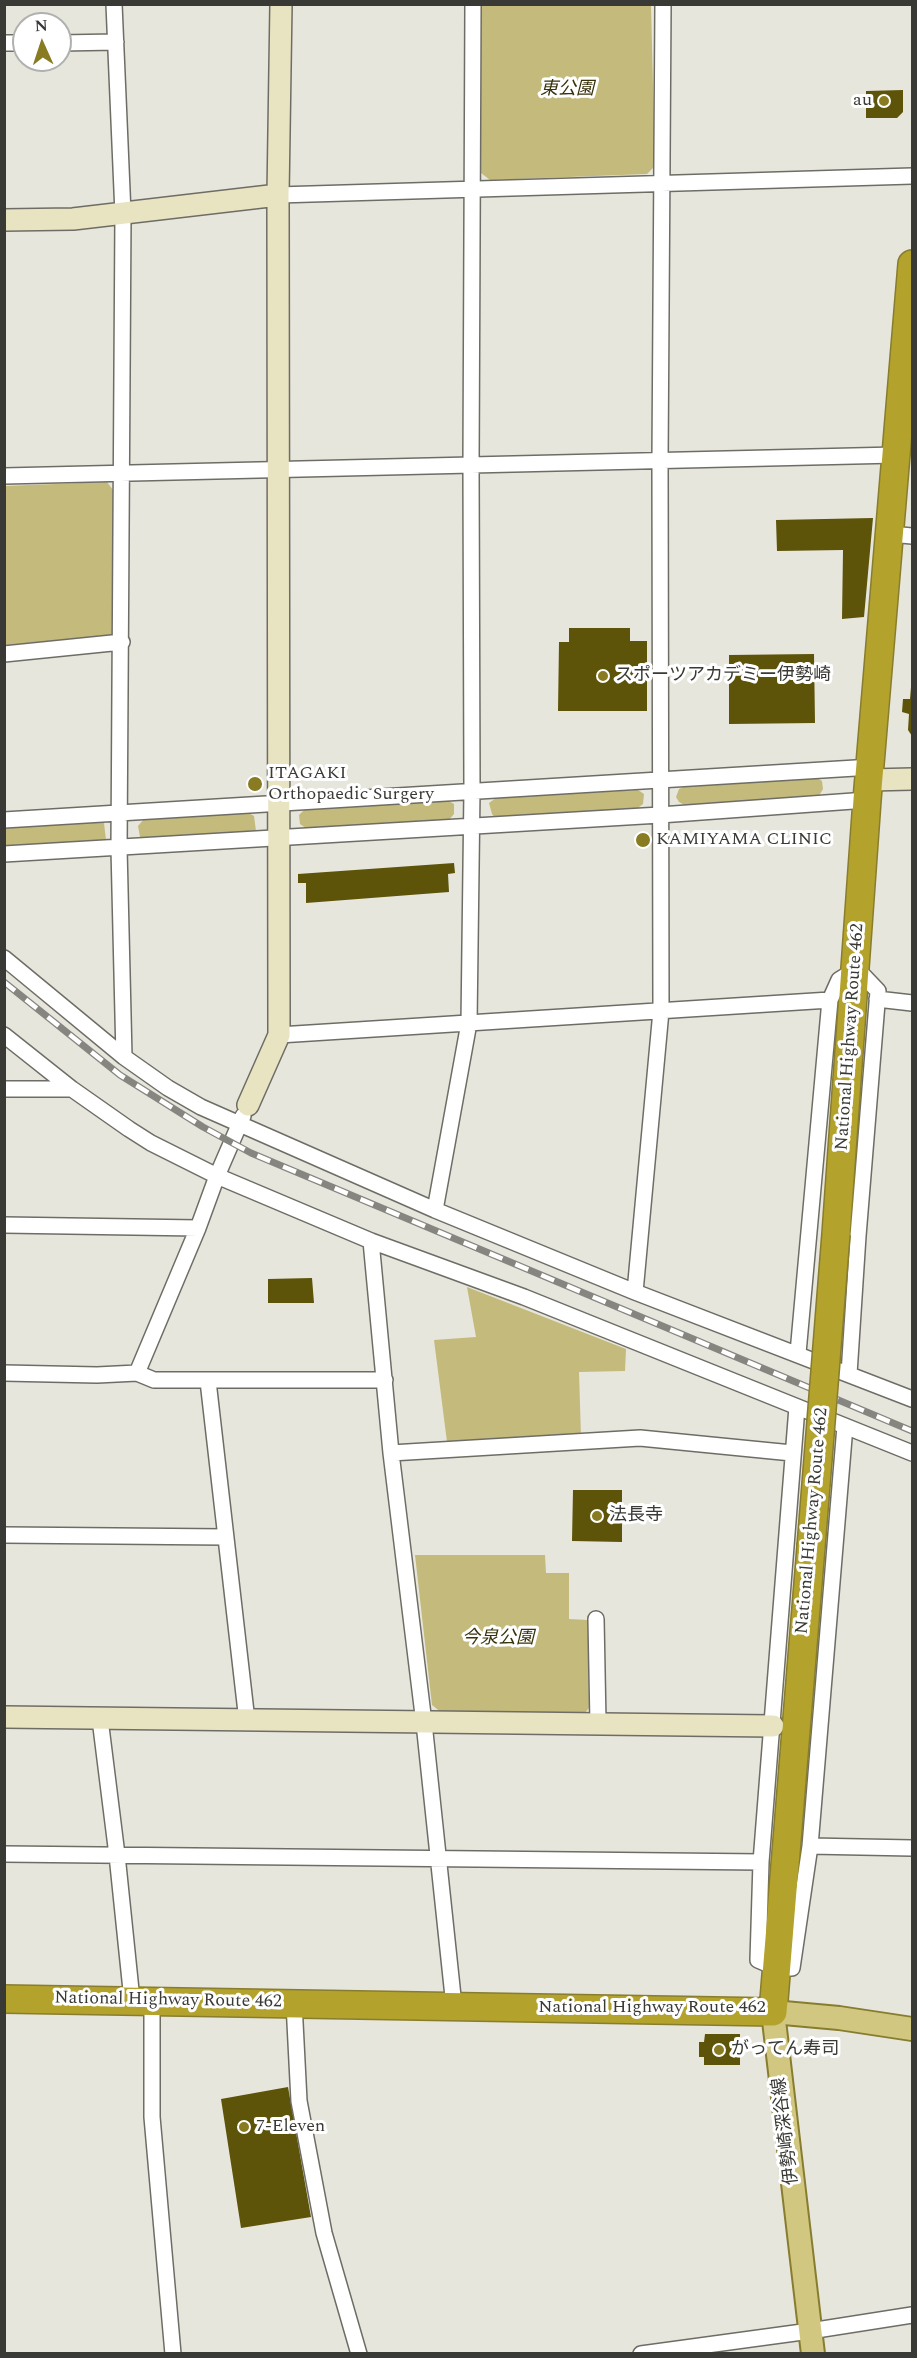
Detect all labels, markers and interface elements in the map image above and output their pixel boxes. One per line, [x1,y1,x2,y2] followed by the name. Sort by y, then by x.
[12,12,72,72] north arrow
[34,14,48,38] text: N
[540,79,594,101] park label: 東公園
[853,90,872,112] place label: au
[877,94,891,108] marker: au
[615,665,831,687] place label: スポーツアカデミー伊勢崎
[596,669,610,683] marker: スポーツアカデミー伊勢崎
[268,763,434,806] place label: ITAGAKI Orthopaedic Surgery
[246,775,264,793] marker: ITAGAKI Orthopaedic Surgery
[656,829,832,851] place label: KAMIYAMA CLINIC
[634,831,652,849] marker: KAMIYAMA CLINIC
[832,923,870,1151] street label: National Highway Route 462
[792,1407,834,1635] street label: National Highway Route 462
[609,1505,663,1527] place label: 法長寺
[590,1509,604,1523] marker: 法長寺
[462,1628,534,1650] park label: 今泉公園
[54,1988,282,2014] street label: National Highway Route 462
[538,1997,766,2019] street label: National Highway Route 462
[731,2039,839,2061] place label: がってん寿司
[712,2043,726,2057] marker: がってん寿司
[770,2076,804,2186] street label: 伊勢崎深谷線
[256,2116,325,2138] place label: 7-Eleven
[237,2120,251,2134] marker: 7-Eleven

